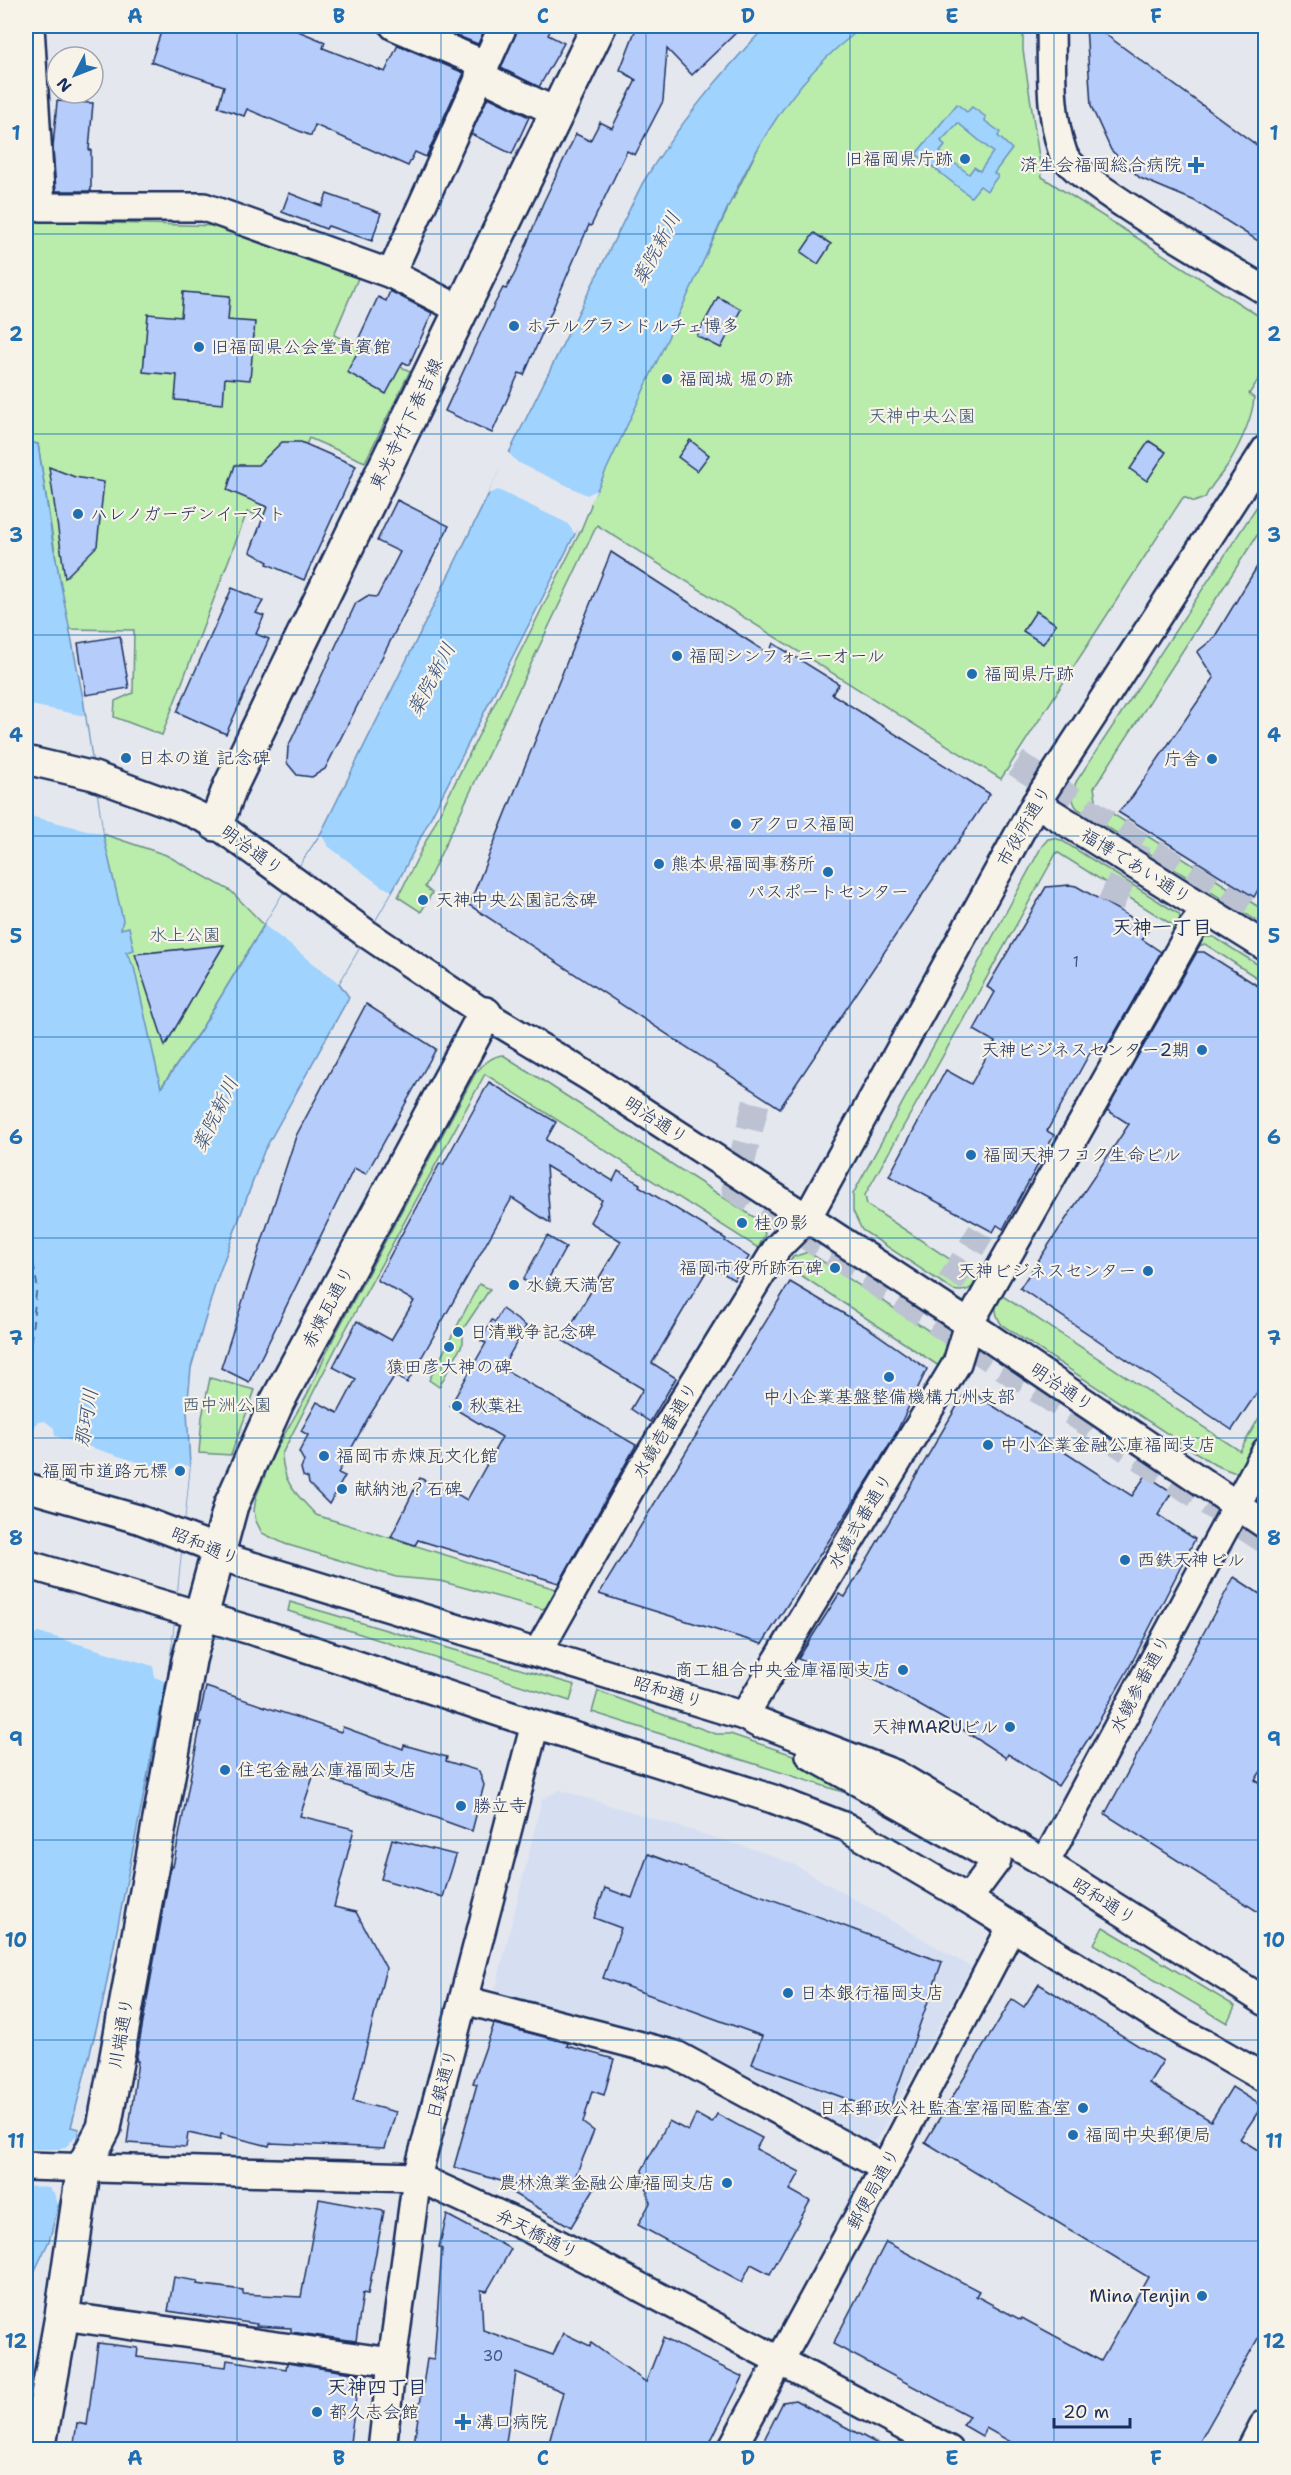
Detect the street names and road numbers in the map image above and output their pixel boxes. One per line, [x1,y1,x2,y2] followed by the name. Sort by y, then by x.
[364,354,448,494] street label: 東光寺竹下春吉線
[991,781,1057,871] street label: 市役所通り
[216,819,288,881] street label: 明治通り
[1076,822,1196,910] street label: 福博であい通り
[619,1090,693,1150] street label: 明治通り
[296,1262,360,1352] street label: 赤煉瓦通り
[1025,1357,1099,1417] street label: 明治通り
[627,1378,703,1482] street label: 水鏡壱番通り
[822,1469,898,1573] street label: 水鏡弐番通り
[167,1521,243,1571] street label: 昭和通り
[1104,1631,1176,1737] street label: 水鏡参番通り
[630,1670,706,1714] street label: 昭和通り
[1067,1872,1141,1930] street label: 昭和通り
[103,1995,139,2071] street label: 川端通り
[421,2046,463,2122] street label: 日銀通り
[841,2144,905,2234] street label: 郵便局通り
[491,2203,583,2265] street label: 弁天橋通り

